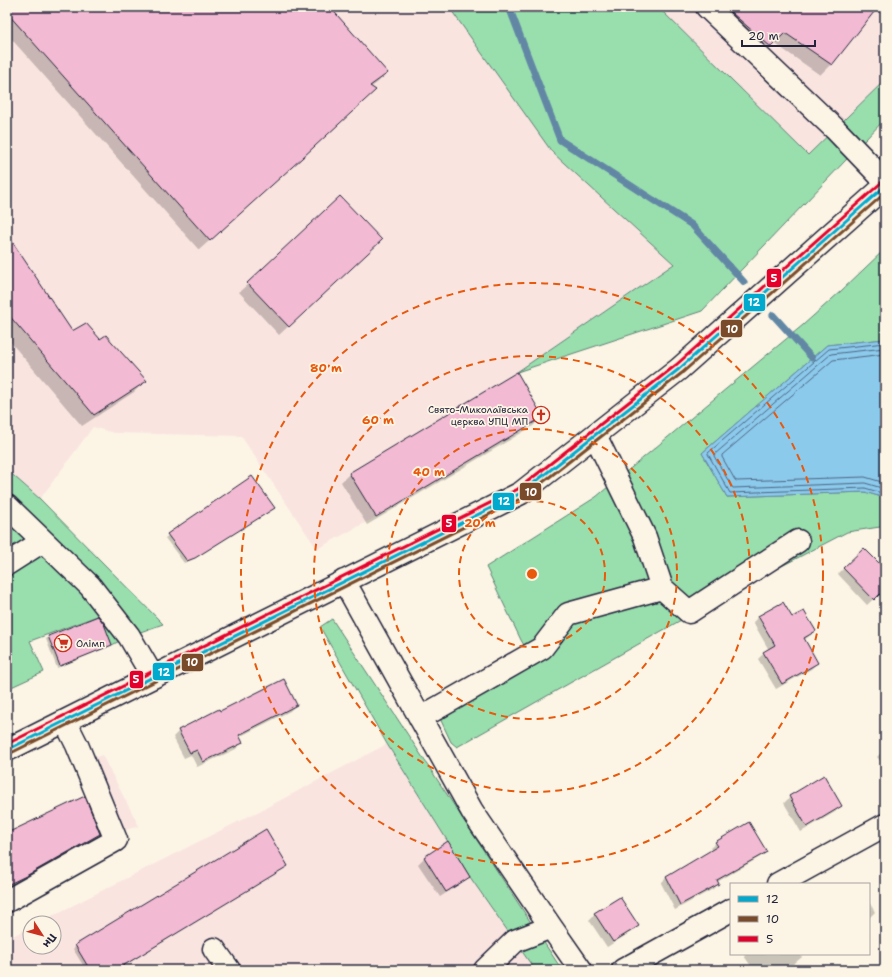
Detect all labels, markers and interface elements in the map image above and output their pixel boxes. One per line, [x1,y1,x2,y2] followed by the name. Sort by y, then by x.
[742,22,815,48] scale bar
[748,28,779,44] text: 20 m
[766,268,782,288] line badge: 5
[771,271,778,286] text: 5
[743,293,766,312] line badge: 12
[748,295,760,310] text: 12
[720,319,743,338] line badge: 10
[726,322,738,337] text: 10
[310,360,342,376] text: 80 m
[428,403,529,428] place label: Свято-Миколаївська церква УПЦ МП
[531,405,551,425] church icon: Свято-Миколаївська церква УПЦ МП
[362,412,394,428] text: 60 m
[413,464,445,480] text: 40 m
[519,482,542,501] line badge: 10
[525,485,537,500] text: 10
[492,492,515,511] line badge: 12
[498,494,510,509] text: 12
[441,514,457,533] line badge: 5
[464,515,496,531] text: 20 m
[446,516,453,531] text: 5
[525,567,539,581] centre of rings
[53,633,73,653] supermarket icon: Олімп
[76,637,105,650] place label: Олімп
[181,653,204,672] line badge: 10
[186,655,198,670] text: 10
[152,662,175,681] line badge: 12
[158,665,170,680] text: 12
[129,670,144,689] line badge: 5
[133,672,140,687] text: 5
[730,883,870,955] legend
[766,891,779,907] text: 12
[766,911,779,927] text: 10
[22,915,62,955] north arrow
[39,930,60,951] text: Пн
[766,931,773,947] text: 5

